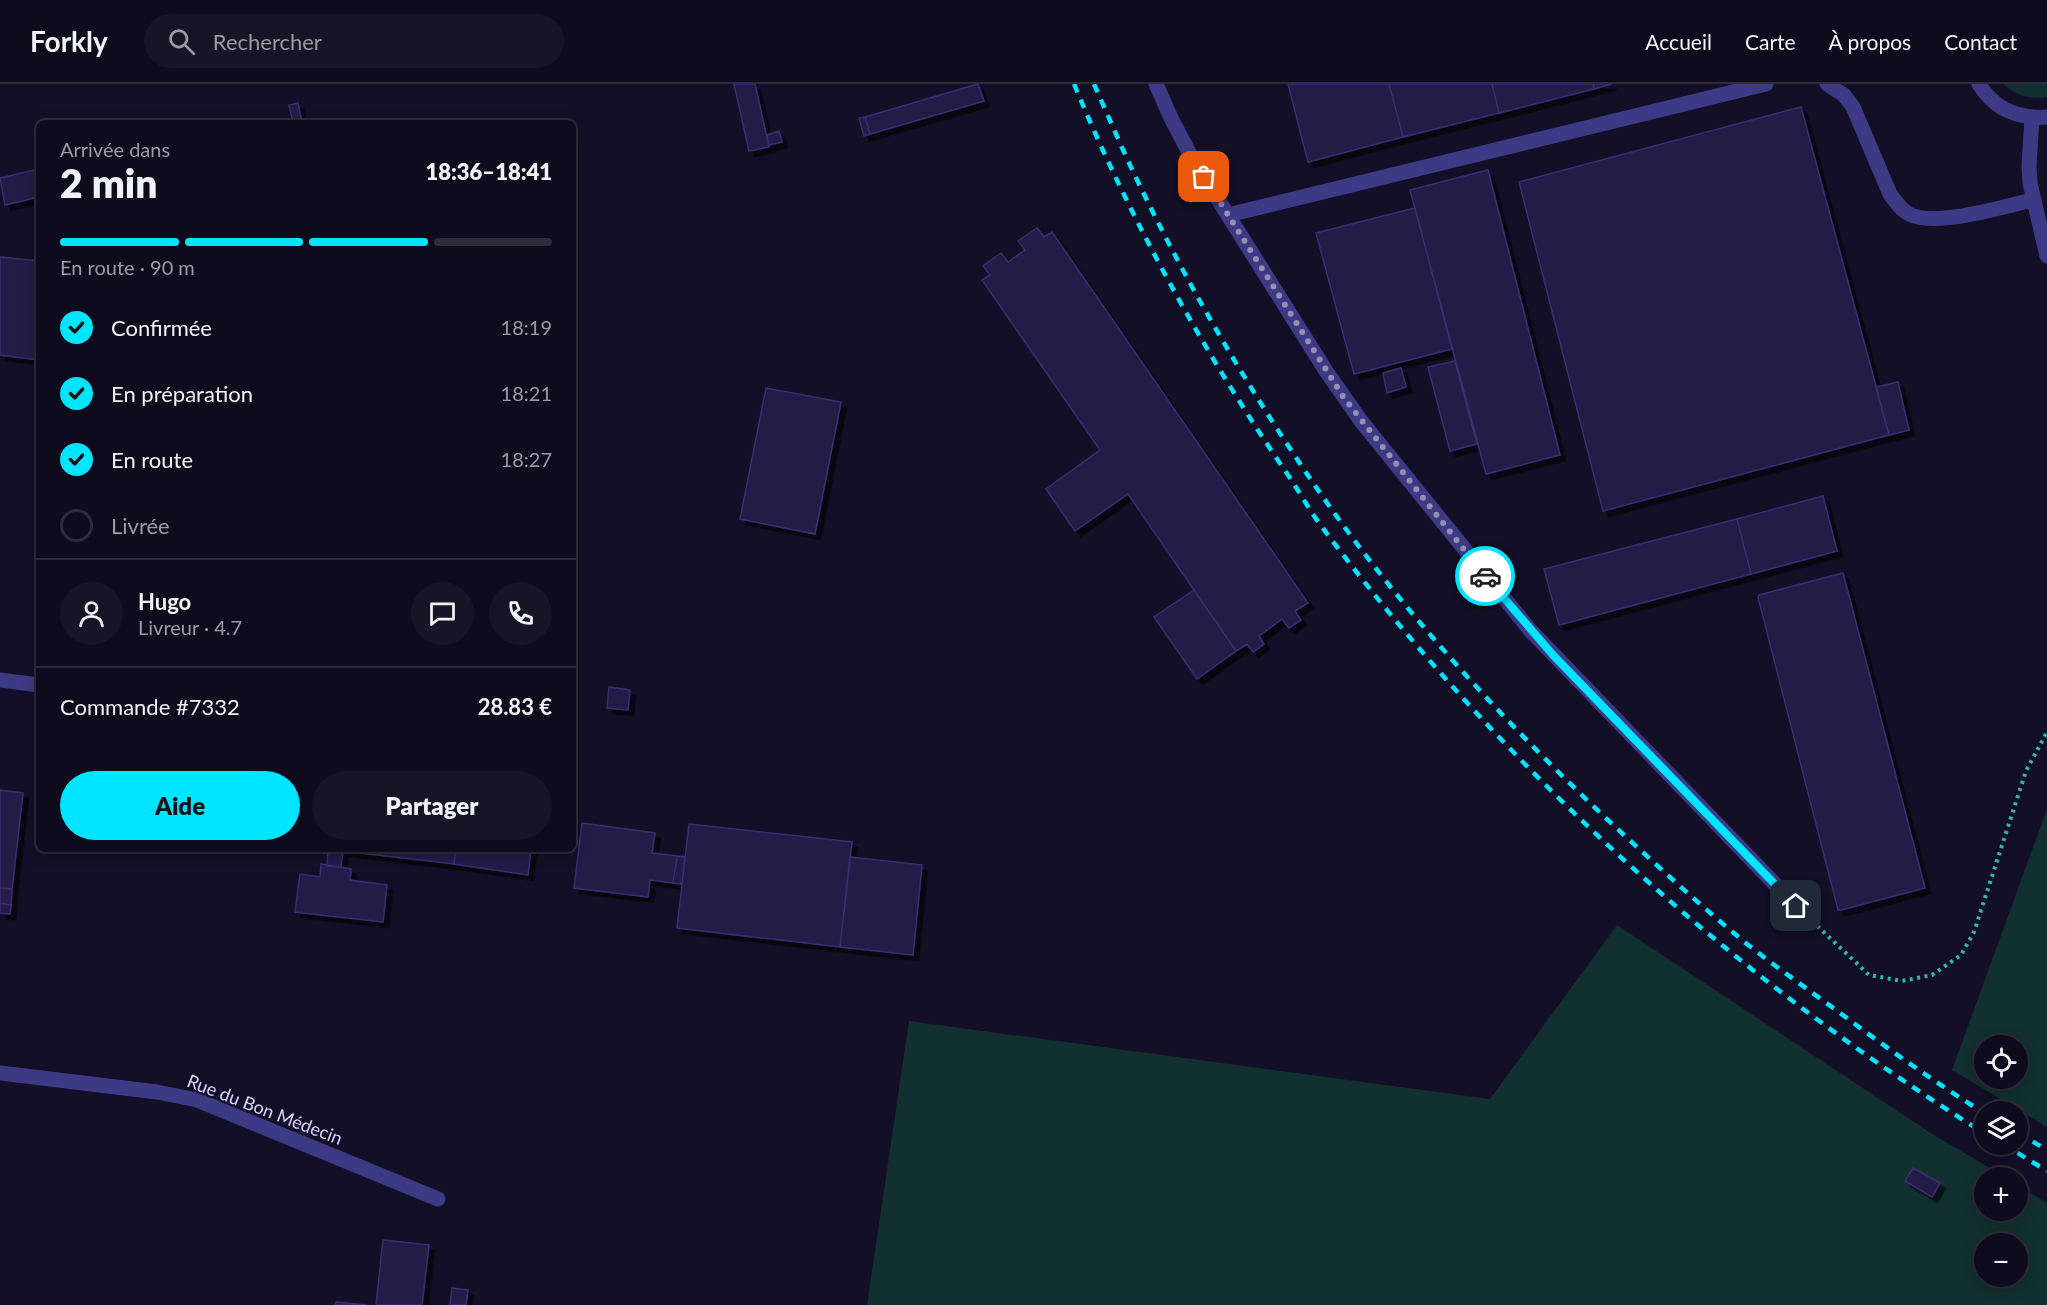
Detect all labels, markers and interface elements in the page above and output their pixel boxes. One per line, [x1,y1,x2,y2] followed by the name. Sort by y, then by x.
[144,14,564,68] search box
[30,24,108,58] text: Forkly
[165,25,198,58] icon: search
[213,28,322,55] text: Rechercher
[1645,29,1712,54] text: Accueil
[1745,29,1796,54] text: Carte
[1829,29,1911,54] text: À propos
[1944,29,2017,54] text: Contact
[60,137,170,161] text: Arrivée dans
[1178,151,1229,202] pin
[426,158,552,185] text: 18:36–18:41
[60,160,157,206] text: 2 min
[1187,160,1220,193] icon: bag
[60,255,195,279] text: En route · 90 m
[60,311,93,344] icon: check
[111,314,212,341] text: Confirmée
[501,315,552,339] text: 18:19
[60,377,93,410] icon: check
[111,380,253,407] text: En préparation
[501,381,552,405] text: 18:21
[60,443,93,476] icon: check
[111,446,193,473] text: En route
[501,447,552,471] text: 18:27
[111,512,170,539] text: Livrée
[1455,546,1515,606] courier
[1469,560,1502,593] icon: car
[60,582,123,645] button: person
[411,582,474,645] button: chat
[489,582,552,645] button: phone
[138,588,191,615] text: Hugo
[138,615,242,639] text: Livreur · 4.7
[60,693,240,720] text: Commande #7332
[478,693,552,720] text: 28.83 €
[60,771,300,840] button: Aide
[312,771,552,840] button: Partager
[1770,880,1821,931] pin
[1779,889,1812,922] icon: home
[1974,1035,2028,1287] map controls
[1974,1035,2028,1089] button: locate
[184,1069,346,1149] street label: Rue du Bon Médecin
[1974,1101,2028,1155] button: layers
[1974,1167,2028,1221] button: +
[1974,1233,2028,1287] button: −

